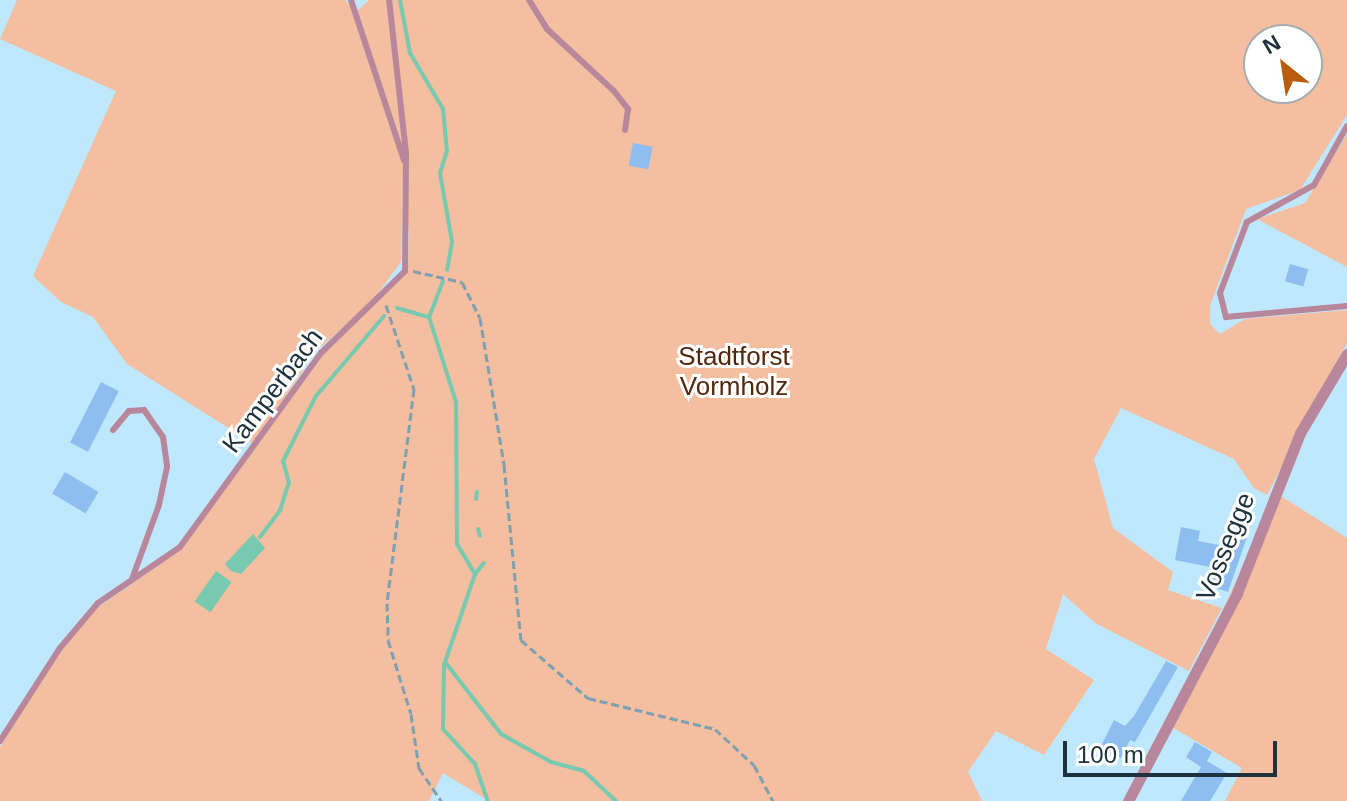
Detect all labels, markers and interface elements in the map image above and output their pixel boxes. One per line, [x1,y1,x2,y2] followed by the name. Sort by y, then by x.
[1243,24,1323,104] north arrow
[1259,30,1285,59] text: N
[216,323,330,459] street label: Kamperbach
[678,341,790,402] park label: Stadtforst Vormholz
[1190,488,1262,606] street label: Vossegge
[1067,725,1281,775] scale bar
[1077,741,1144,768] text: 100 m

